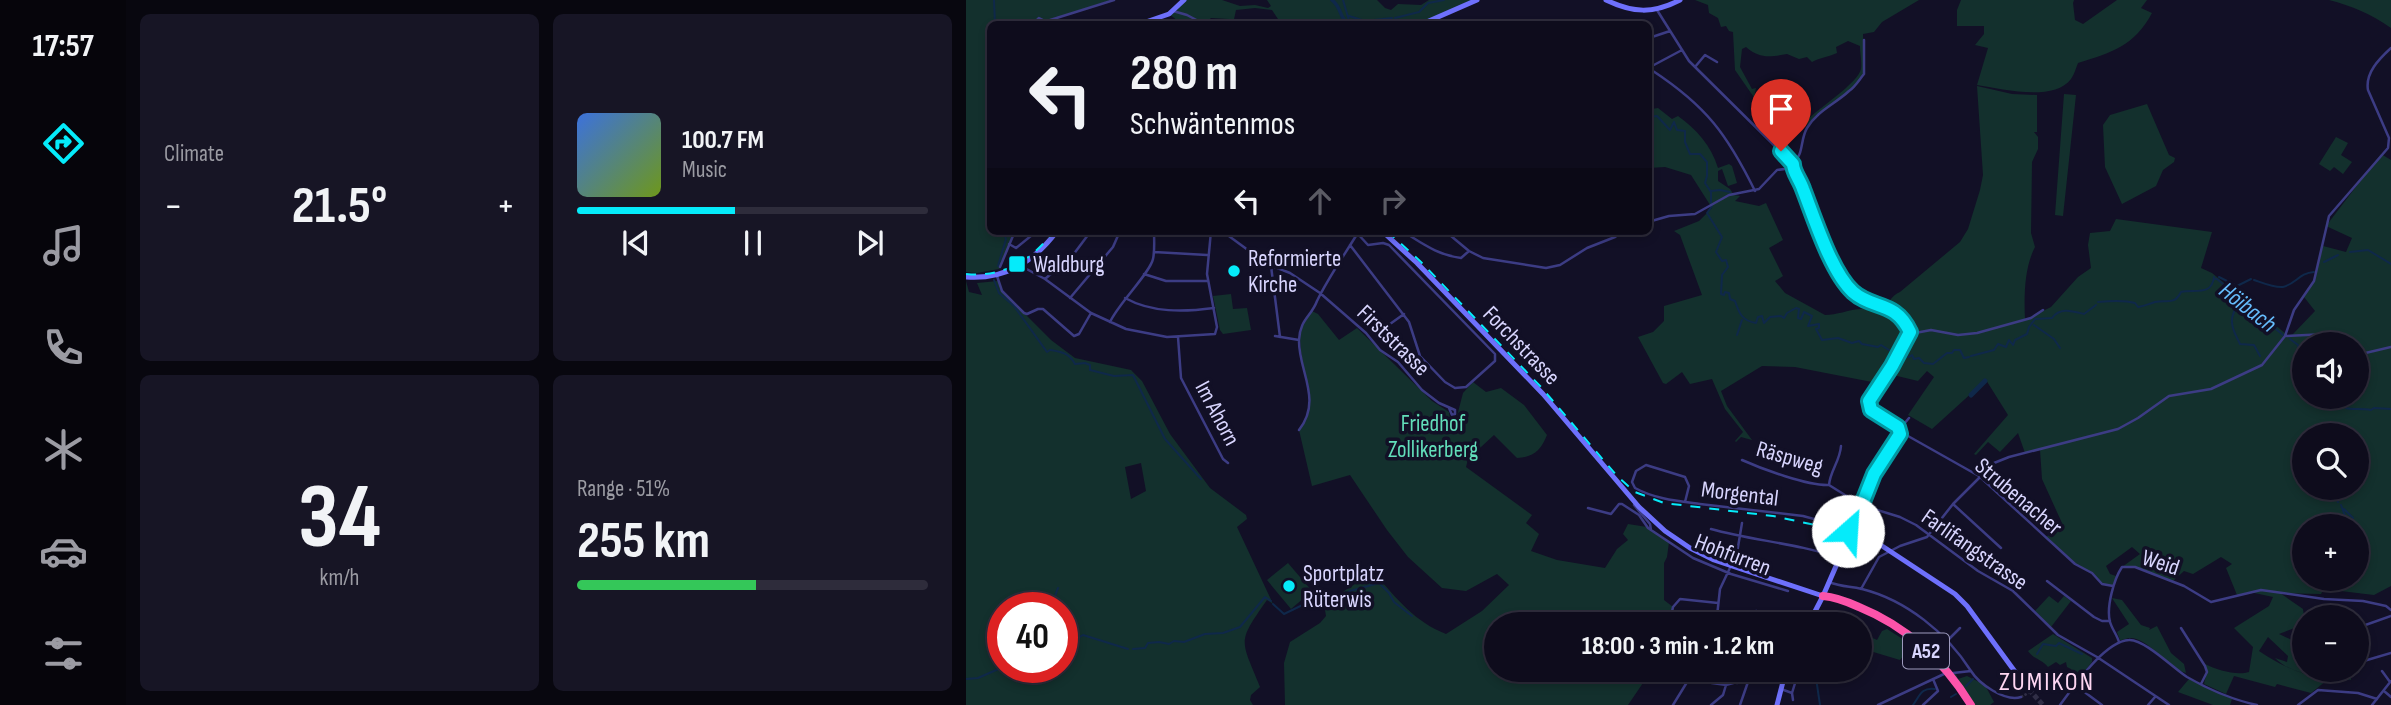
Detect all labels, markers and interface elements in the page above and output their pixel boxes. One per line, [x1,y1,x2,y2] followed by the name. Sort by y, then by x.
[32,27,94,66] text: 17:57
[1130,45,1238,104] text: 280 m
[1015,49,1106,140] icon: left
[1751,79,1811,151] pin
[1762,90,1800,128] icon: arrive
[1130,105,1295,144] text: Schwäntenmos
[39,119,88,168] icon: directions
[682,125,764,156] text: 100.7 FM
[164,140,224,168] text: Climate
[682,156,727,184] text: Music
[292,175,387,238] text: 21.5°
[1228,182,1266,220] icon: left
[1301,182,1339,220] icon: ahead
[1374,182,1412,220] icon: right
[164,184,183,229] text: −
[496,184,515,229] text: +
[39,221,88,270] icon: music
[617,224,655,262] icon: previous
[734,224,772,262] icon: pause
[851,224,889,262] icon: next
[1248,245,1341,299] place label: Reformierte Kirche
[1033,251,1104,279] place label: Waldburg
[1007,254,1027,274] marker: Waldburg
[1226,263,1242,279] marker: Reformierte Kirche
[2213,276,2282,339] water label: Höibach
[1351,299,1436,382] street label: Firststrasse
[1477,300,1566,391] street label: Forchstrasse
[39,323,88,372] icon: phone
[2292,332,2369,682] map controls
[2292,332,2369,409] button: sound
[1189,376,1246,451] street label: Im Ahorn
[1388,410,1478,464] park label: Friedhof Zollikerberg
[2292,423,2369,500] button: search
[39,425,88,474] icon: climate
[1753,435,1826,481] street label: Räspweg
[1969,452,2068,542] street label: Strubenacher
[298,464,381,573] text: 34
[577,475,670,503] text: Range · 51%
[1700,475,1780,513] street label: Morgental
[1811,494,1885,568] position arrow
[1916,503,2033,597] street label: Farlifangstrasse
[577,510,710,573] text: 255 km
[2292,514,2369,591] button: +
[39,527,88,576] icon: car
[1691,528,1775,582] street label: Hohfurren
[2138,544,2183,582] street label: Weid
[1303,560,1384,614] place label: Sportplatz Rüterwis
[320,564,359,592] text: km/h
[1281,578,1297,594] marker: Sportplatz Rüterwis
[987,592,1078,683] speed limit sign: 40
[2292,605,2369,682] button: −
[39,629,88,678] icon: filters
[1582,631,1774,662] text: 18:00 · 3 min · 1.2 km
[1903,634,1949,668] road number: A52
[1999,667,2095,698] district label: ZUMIKON

